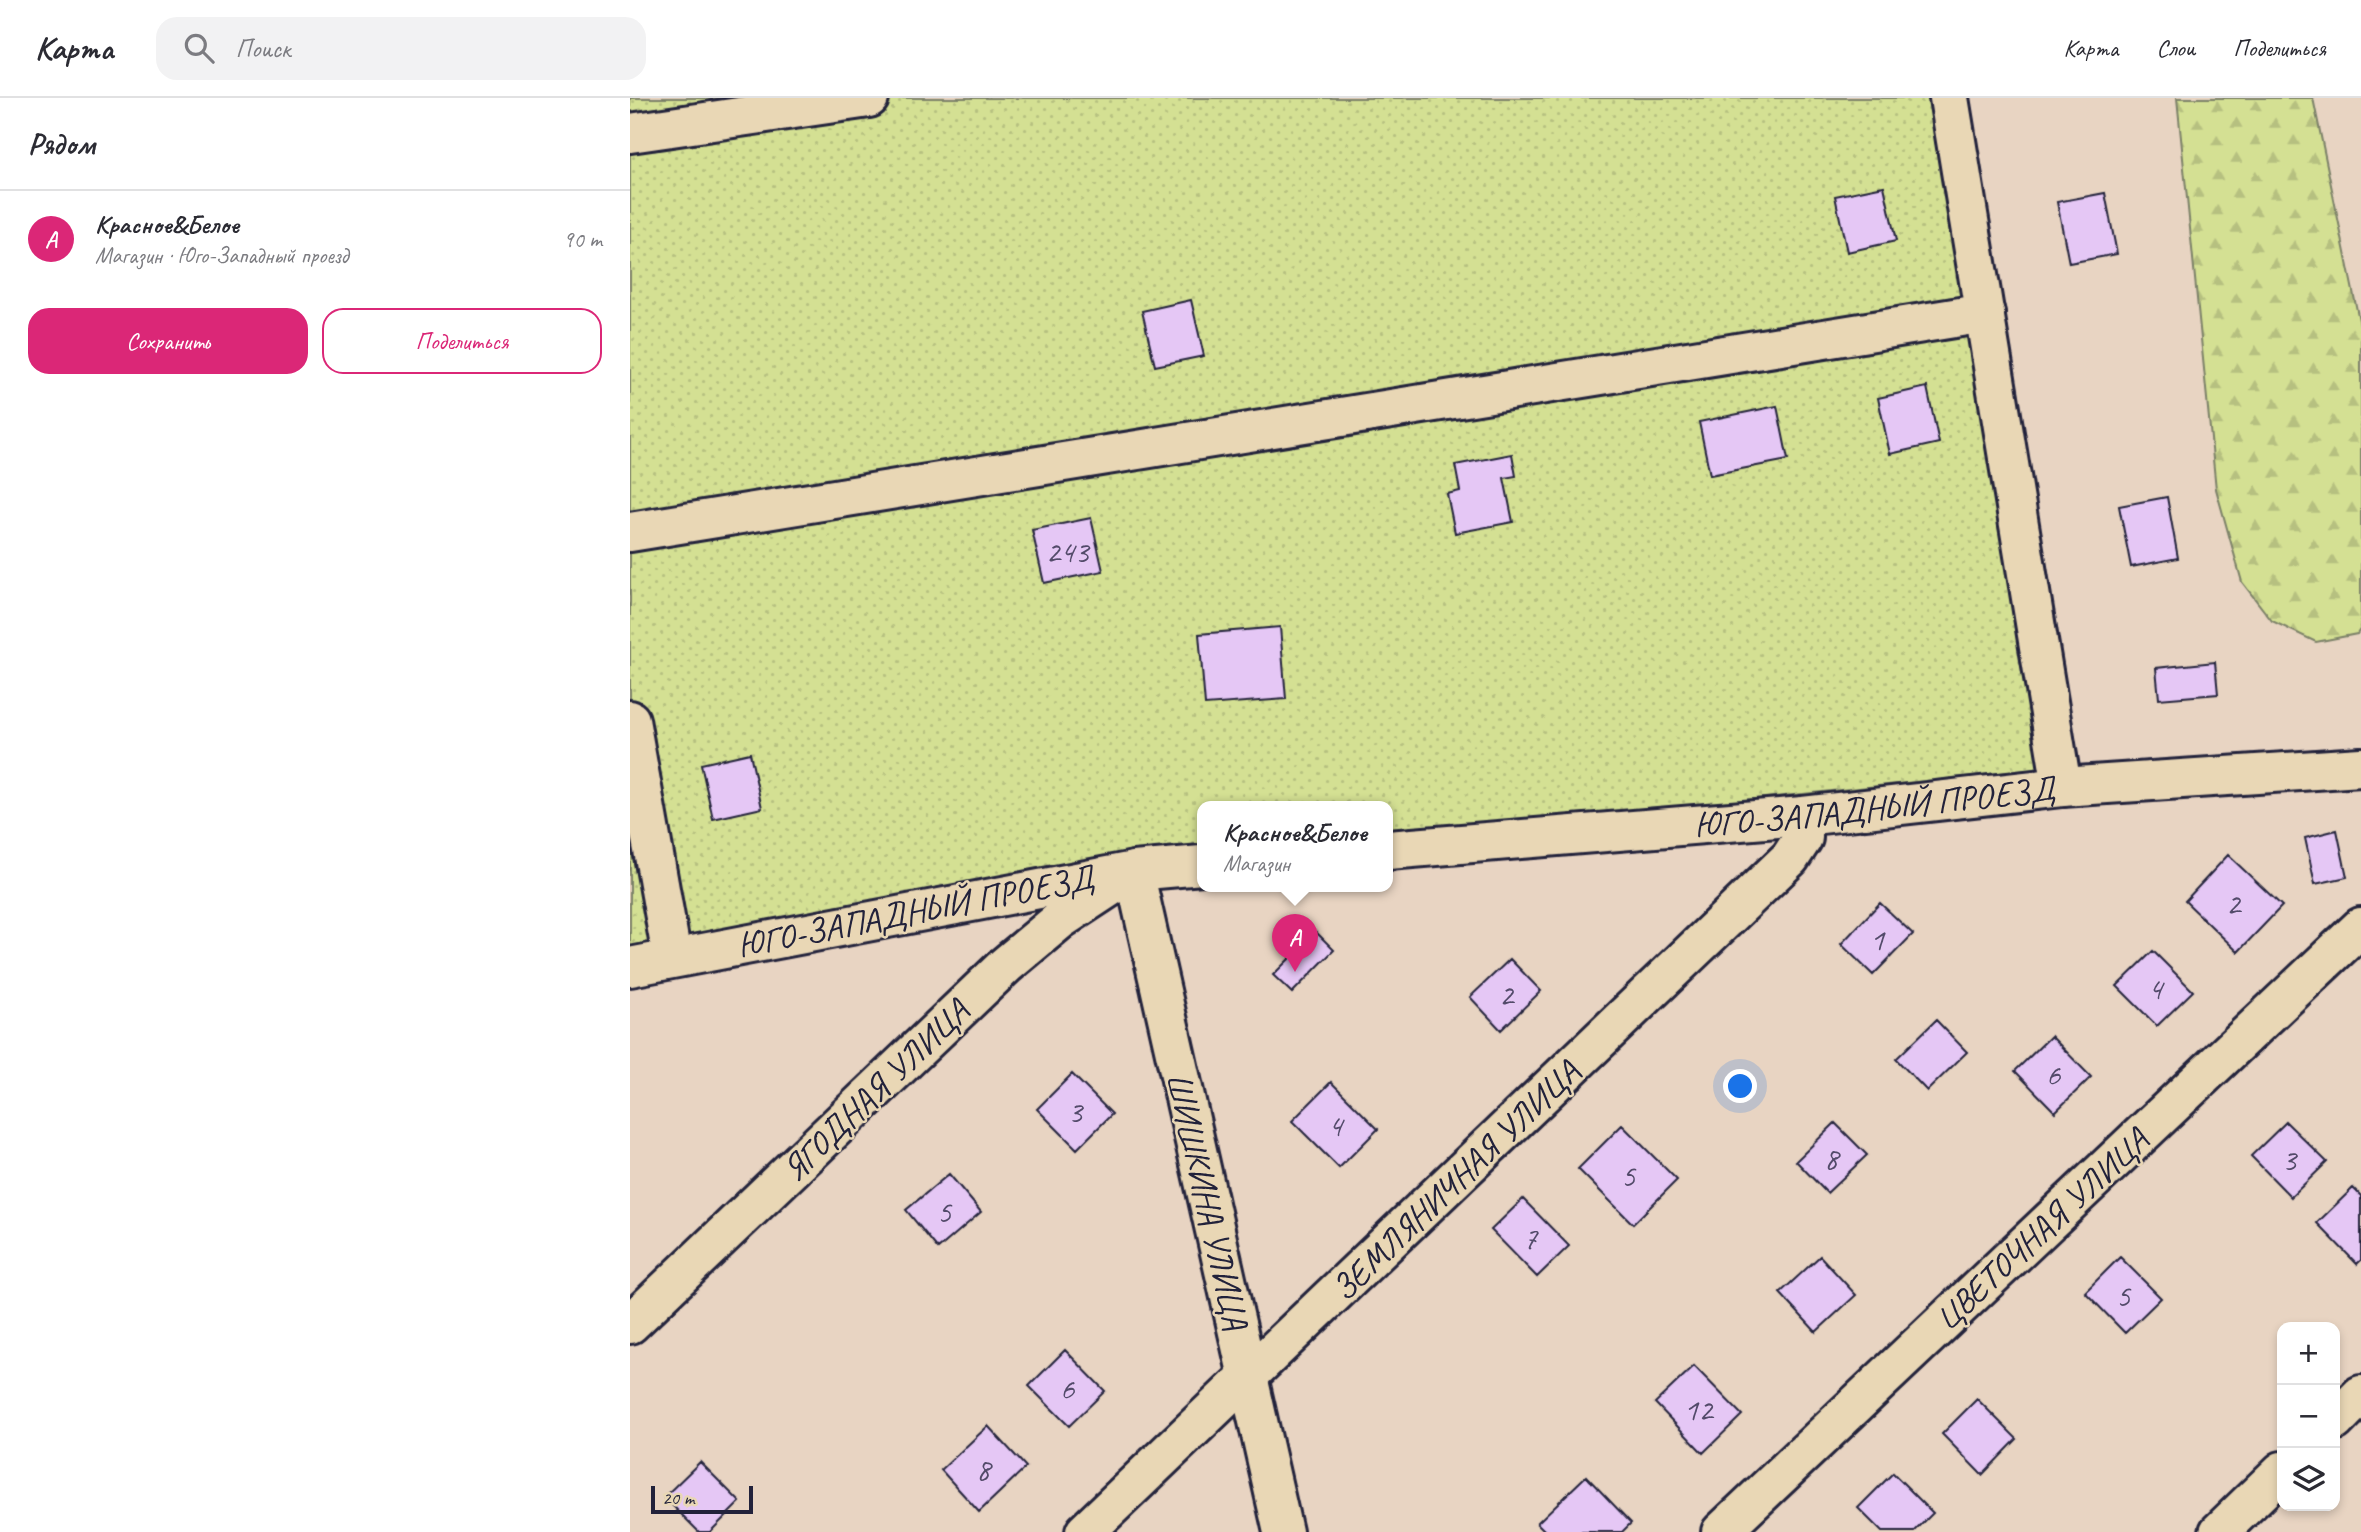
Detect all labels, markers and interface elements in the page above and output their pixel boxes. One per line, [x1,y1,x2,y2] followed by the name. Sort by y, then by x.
[156,17,646,80] search box
[35,27,114,69] text: Карта
[180,29,218,67] icon: search
[236,32,290,65] text: Поиск
[2064,33,2118,63] text: Карта
[2156,33,2195,63] text: Слои
[2233,33,2326,63] text: Поделиться
[28,125,95,163] text: Рядом
[95,208,239,241] text: Красное&Белое
[45,225,57,254] text: A
[563,225,602,254] text: 90 m
[95,241,348,270] text: Магазин · Юго-Западный проезд
[28,308,308,374] button: Сохранить
[322,308,602,374] button: Поделиться
[1045,531,1091,572] house number: 243
[1693,766,2059,848] street label: ЮГО-ЗАПАДНЫЙ ПРОЕЗД
[1197,801,1393,892] popup
[1223,816,1367,849] text: Красное&Белое
[1223,849,1290,878] text: Магазин
[734,854,1099,968] street label: ЮГО-ЗАПАДНЫЙ ПРОЕЗД
[2226,883,2243,924] house number: 2
[1272,914,1318,972] pin: A
[1870,919,1886,960] house number: 1
[2148,968,2166,1009] house number: 4
[1499,974,1516,1015] house number: 2
[772,989,980,1191] street label: ЯГОДНАЯ УЛИЦА
[1322,1049,1590,1311] street label: ЗЕМЛЯНИЧНАЯ УЛИЦА
[2046,1054,2062,1095] house number: 6
[1156,1068,1259,1335] street label: ШИШКИНА УЛИЦА
[1723,1069,1757,1103] your location
[1068,1091,1085,1132] house number: 3
[1328,1105,1346,1146] house number: 4
[1925,1117,2159,1340] street label: ЦВЕТОЧНАЯ УЛИЦА
[1824,1138,1841,1179] house number: 8
[2282,1139,2299,1180] house number: 3
[1621,1155,1637,1196] house number: 5
[937,1191,953,1232] house number: 5
[1523,1218,1539,1259] house number: 7
[2116,1275,2132,1316] house number: 5
[2277,1322,2340,1511] map controls
[2277,1322,2340,1385] button: +
[1060,1368,1076,1409] house number: 6
[2277,1385,2340,1448] button: −
[1684,1389,1715,1430] house number: 12
[2277,1448,2340,1511] button: layers
[976,1449,993,1490] house number: 8
[651,1483,752,1515] scale bar
[662,1486,694,1510] text: 20 m

